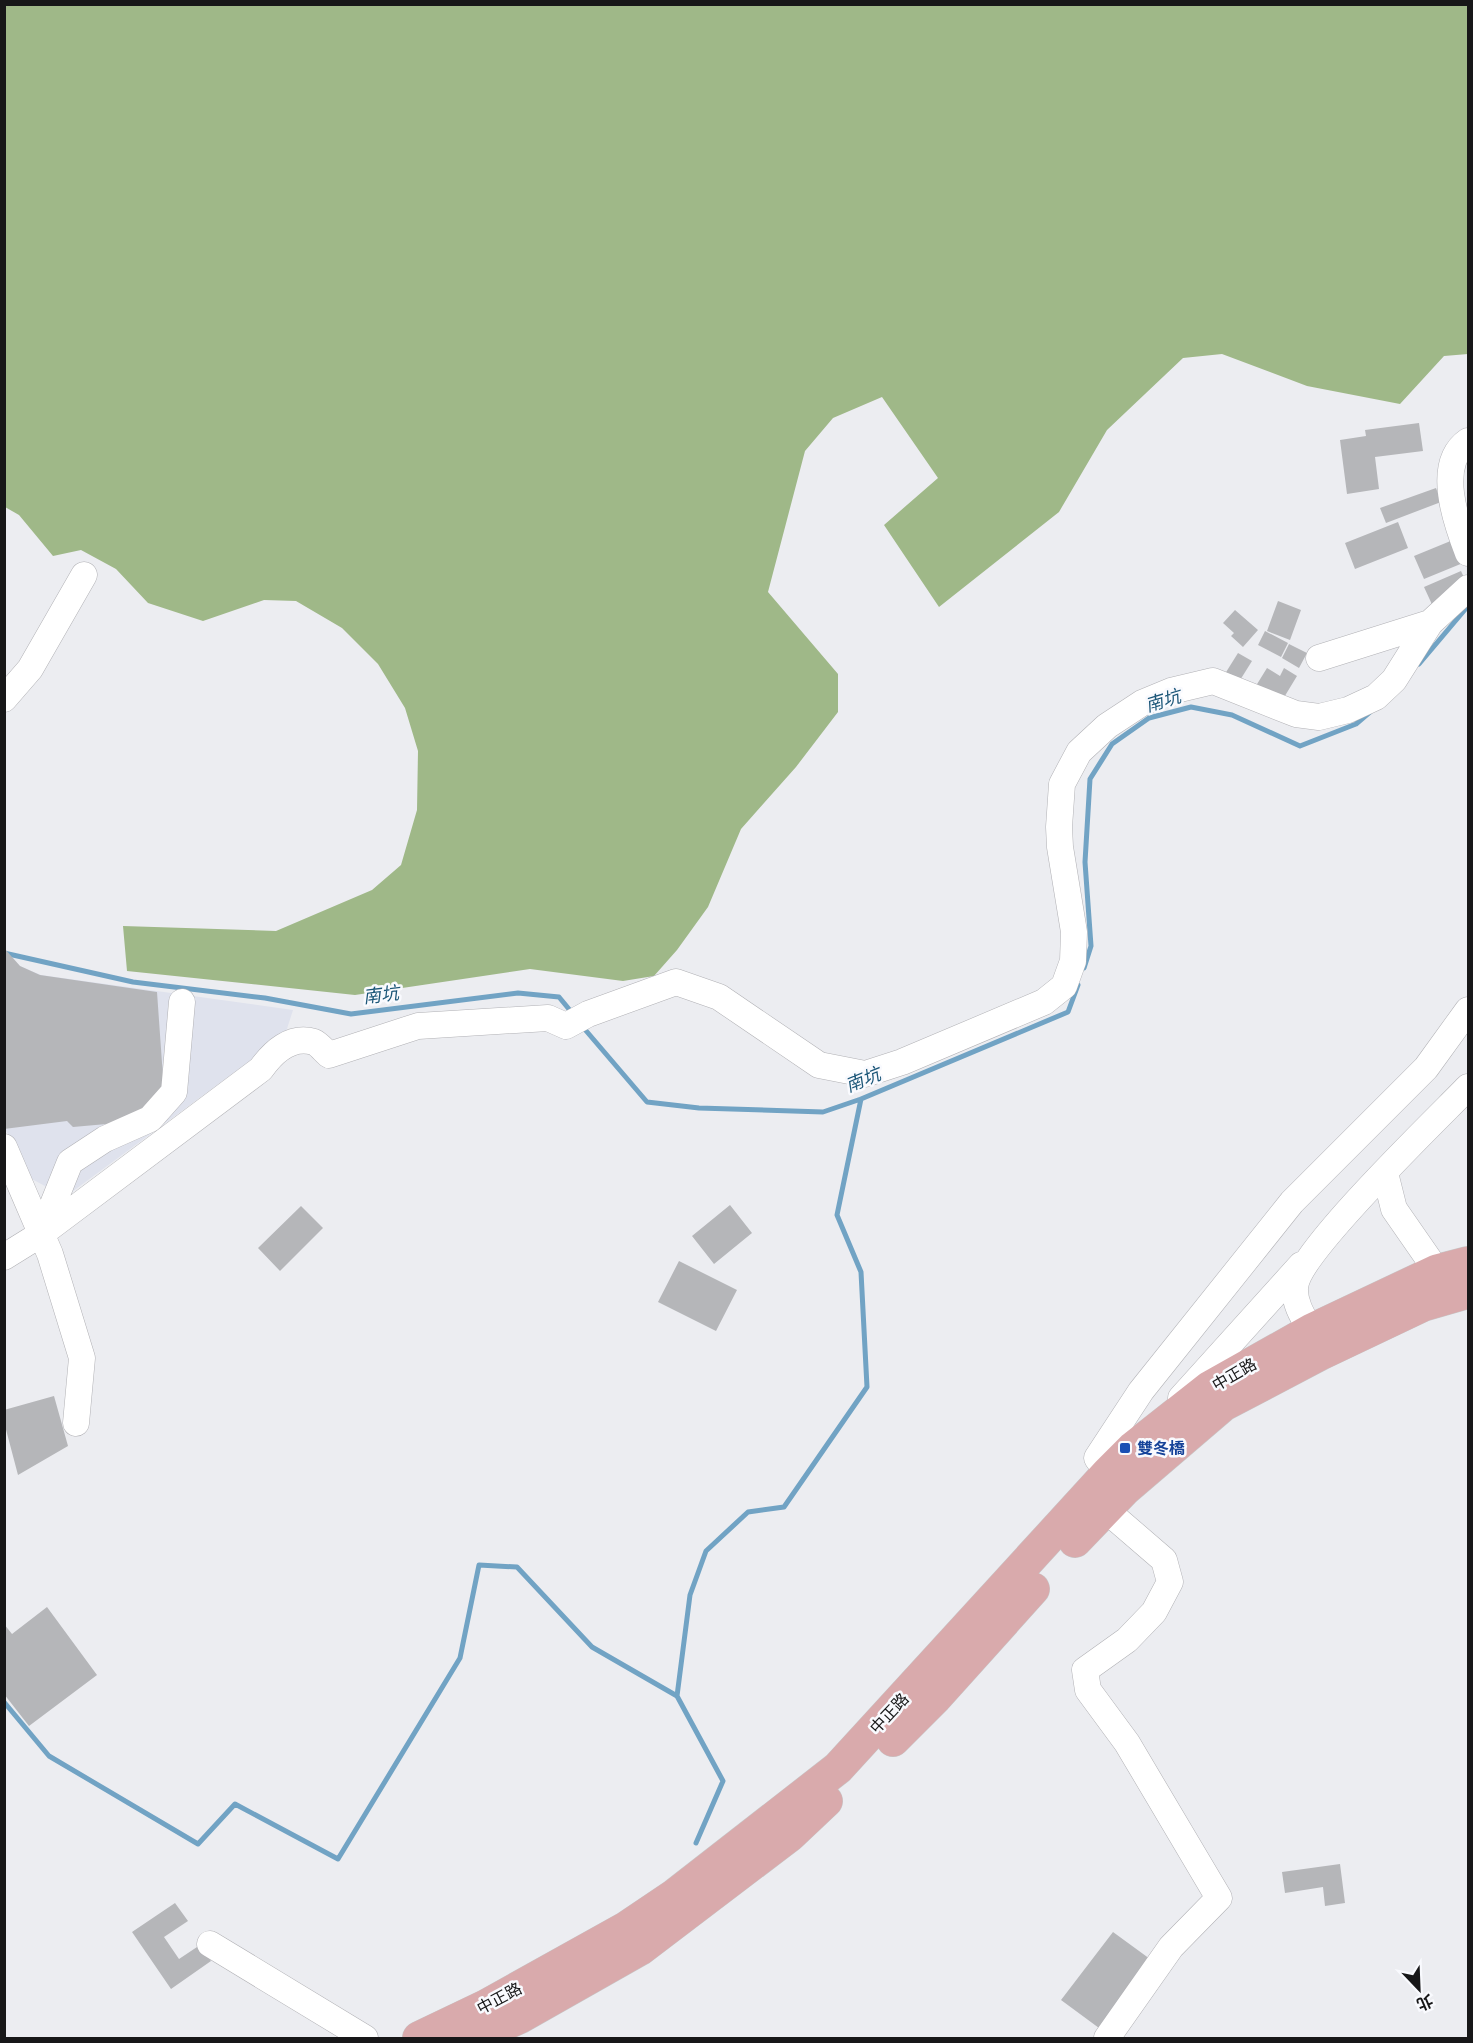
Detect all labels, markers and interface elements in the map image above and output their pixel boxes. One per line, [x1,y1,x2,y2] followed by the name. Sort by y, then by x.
[1143,685,1186,716] water label: 南坑
[362,983,403,1007] water label: 南坑
[843,1063,886,1096] water label: 南坑
[1209,1355,1259,1394] street label: 中正路
[1137,1440,1185,1457] place label: 雙冬橋
[1118,1441,1132,1455] marker: 雙冬橋
[867,1690,912,1737] street label: 中正路
[1389,1959,1449,2019] north arrow
[474,1980,524,2017] street label: 中正路
[1414,1991,1435,2013] text: 北

